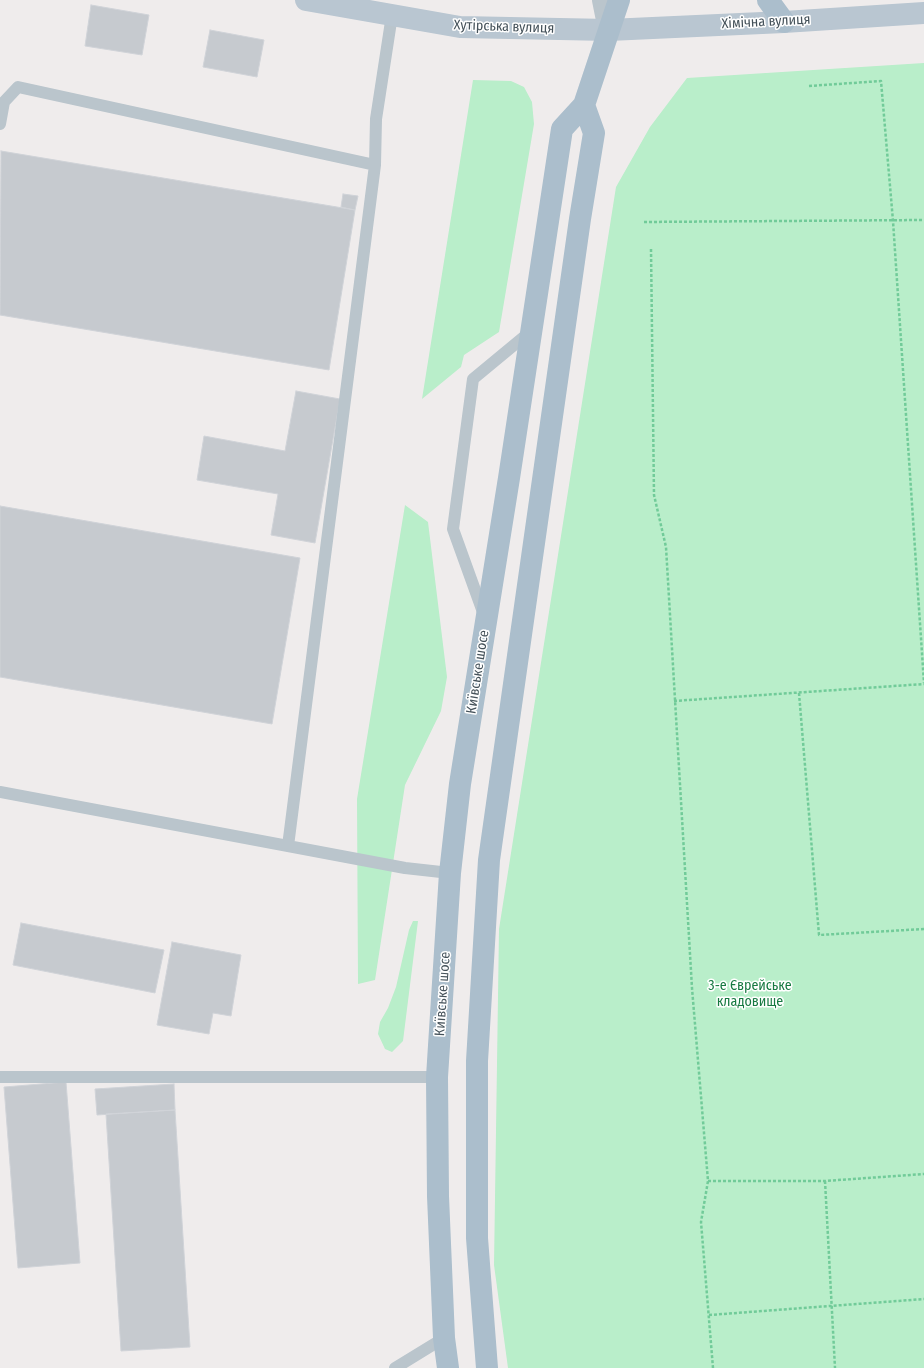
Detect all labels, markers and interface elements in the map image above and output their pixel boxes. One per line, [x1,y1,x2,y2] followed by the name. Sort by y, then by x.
[721,11,811,33] street label: Хімічна вулиця
[453,17,555,37] street label: Хутірська вулиця
[463,629,493,715] street label: Київське шосе
[432,951,454,1037] street label: Київське шосе
[708,978,792,1010] park label: 3-е Єврейське кладовище

